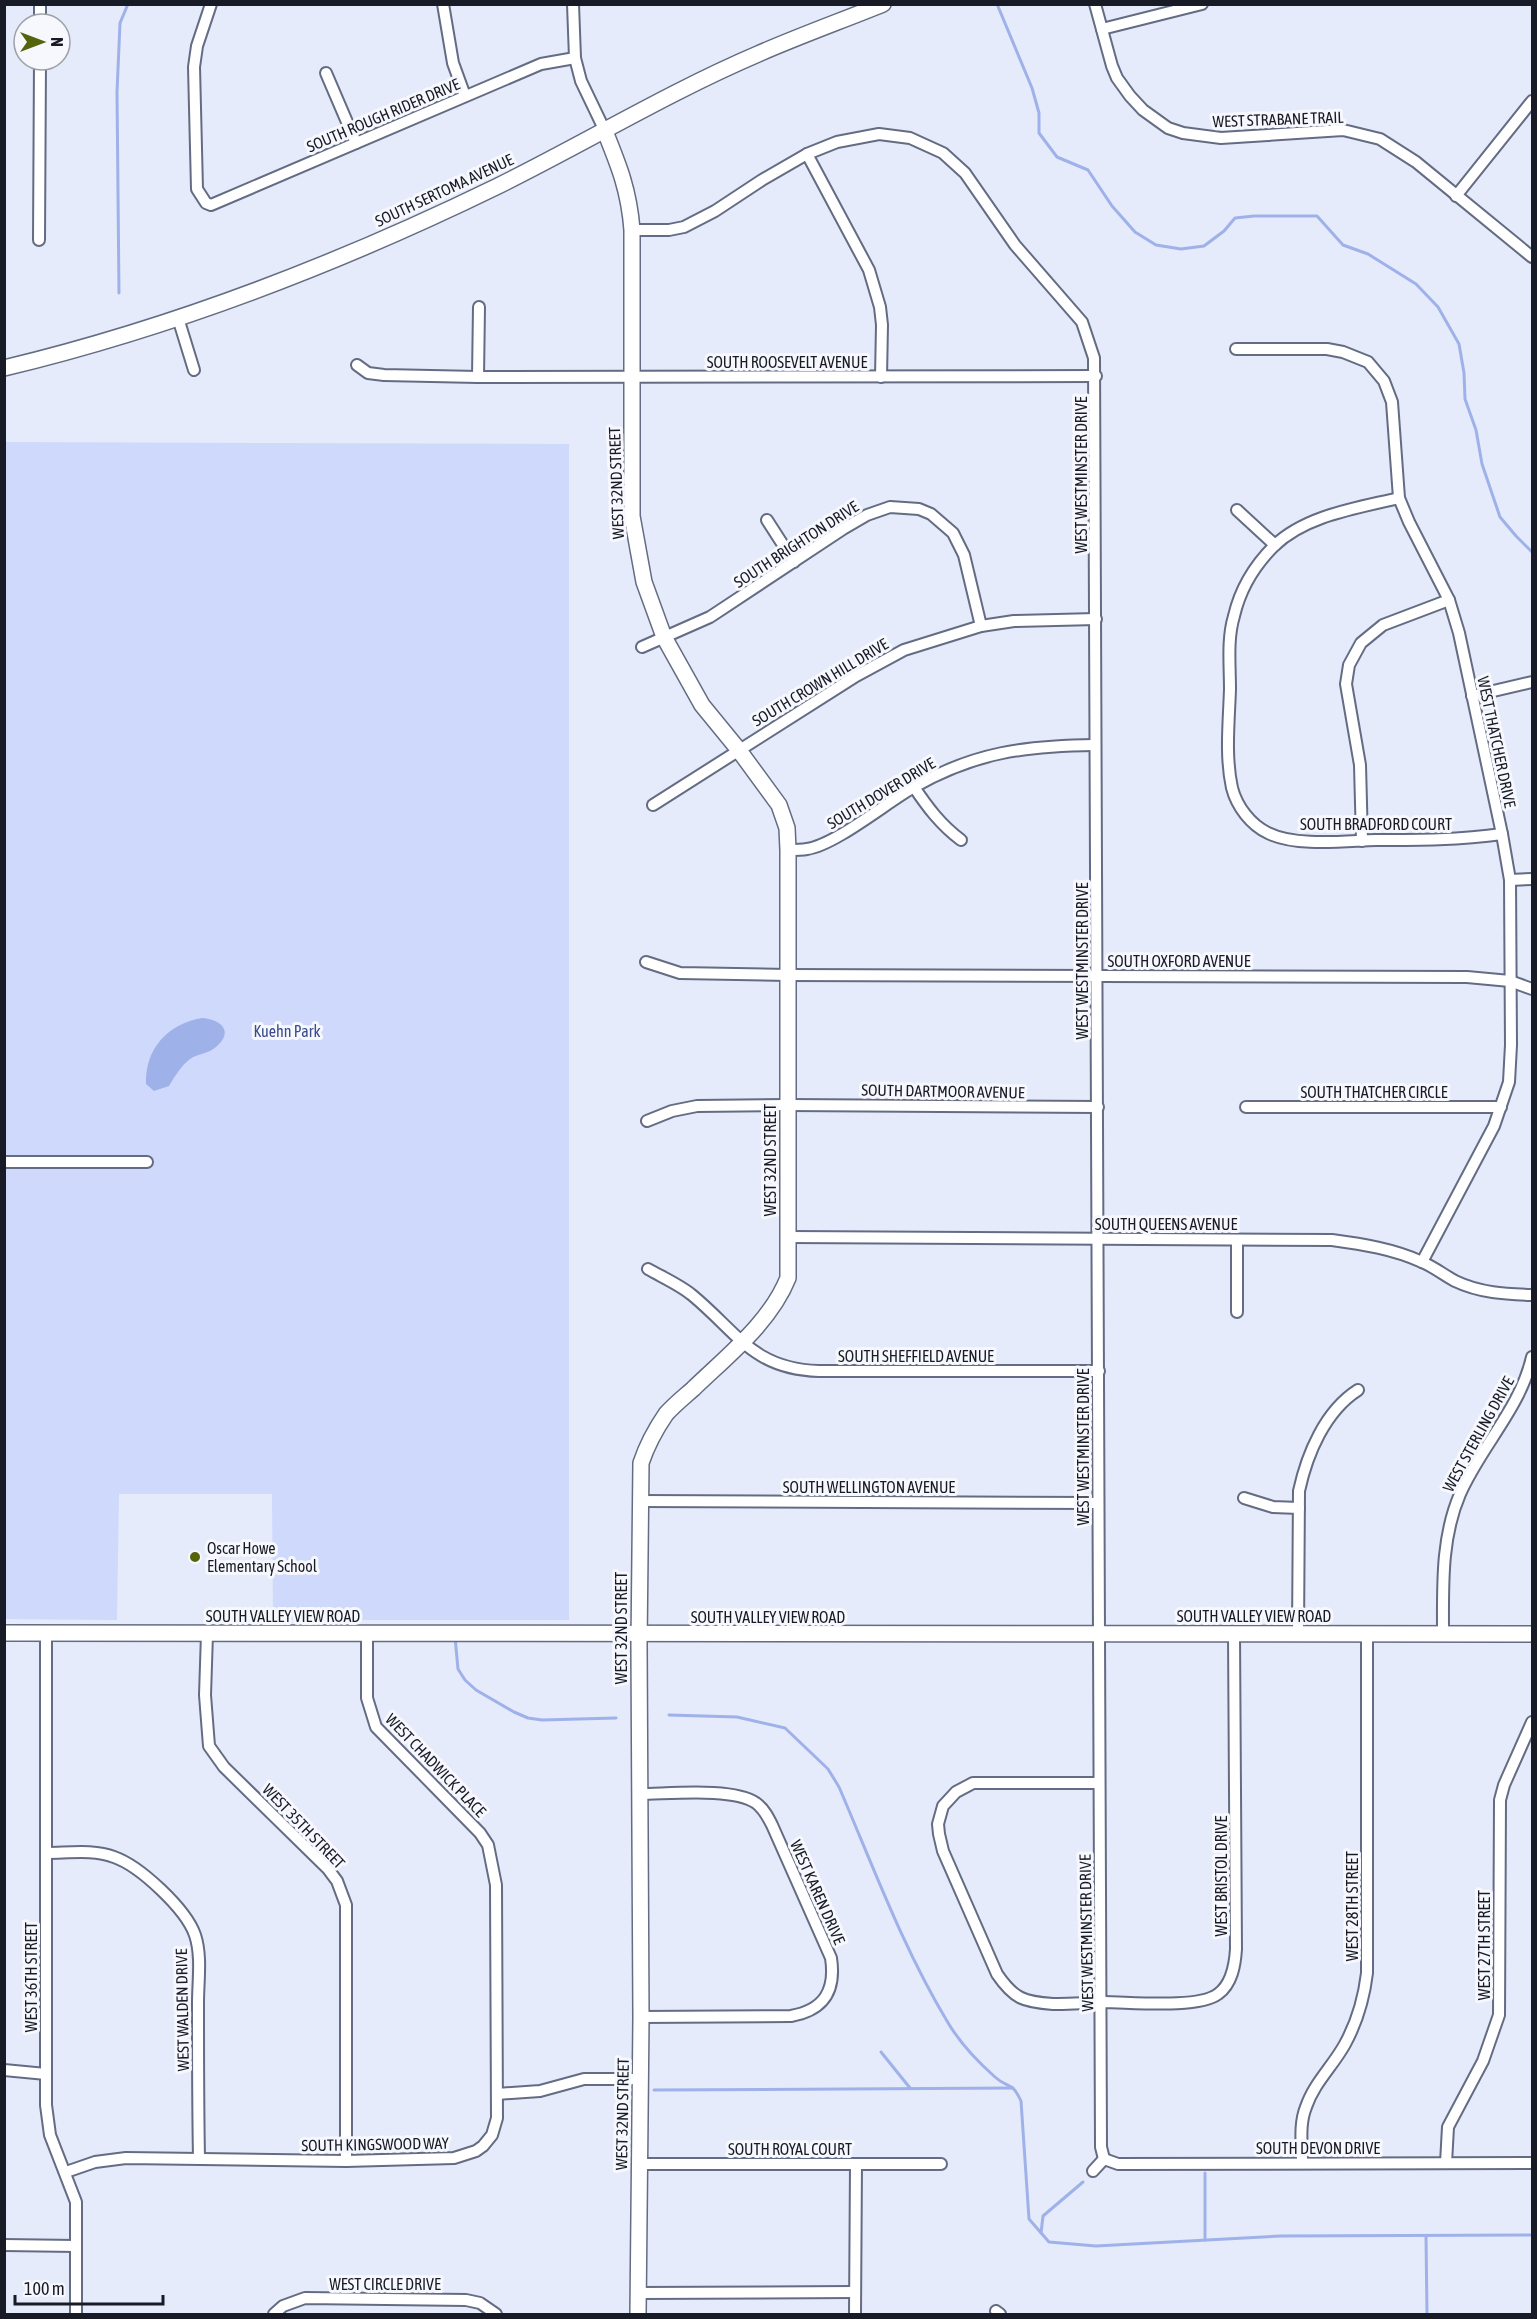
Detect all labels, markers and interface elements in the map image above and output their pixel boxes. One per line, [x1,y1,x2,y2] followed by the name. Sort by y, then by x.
[12,12,72,72] north arrow
[48,37,66,47] text: N
[304,75,462,155] street label: SOUTH ROUGH RIDER DRIVE
[1212,108,1345,130] street label: WEST STRABANE TRAIL
[372,150,516,230] street label: SOUTH SERTOMA AVENUE
[707,353,867,371] street label: SOUTH ROOSEVELT AVENUE
[1072,396,1090,554] street label: WEST WESTMINSTER DRIVE
[605,427,627,539] street label: WEST 32ND STREET
[730,497,862,591] street label: SOUTH BRIGHTON DRIVE
[749,634,891,730] street label: SOUTH CROWN HILL DRIVE
[1474,675,1520,809] street label: WEST THATCHER DRIVE
[824,754,938,832] street label: SOUTH DOVER DRIVE
[1300,815,1452,833] street label: SOUTH BRADFORD COURT
[1073,882,1091,1040] street label: WEST WESTMINSTER DRIVE
[1107,952,1251,970] street label: SOUTH OXFORD AVENUE
[253,1022,321,1040] park label: Kuehn Park
[861,1081,1025,1101] street label: SOUTH DARTMOOR AVENUE
[1300,1083,1448,1101] street label: SOUTH THATCHER CIRCLE
[761,1104,779,1216] street label: WEST 32ND STREET
[1095,1215,1238,1233] street label: SOUTH QUEENS AVENUE
[838,1347,994,1365] street label: SOUTH SHEFFIELD AVENUE
[1074,1368,1092,1526] street label: WEST WESTMINSTER DRIVE
[1439,1373,1517,1495] street label: WEST STERLING DRIVE
[783,1478,955,1496] street label: SOUTH WELLINGTON AVENUE
[207,1539,318,1576] place label: Oscar Howe Elementary School
[188,1550,202,1564] marker: Oscar Howe Elementary School
[612,1572,630,1684] street label: WEST 32ND STREET
[206,1607,360,1625] street label: SOUTH VALLEY VIEW ROAD
[1177,1607,1331,1625] street label: SOUTH VALLEY VIEW ROAD
[691,1608,845,1626] street label: SOUTH VALLEY VIEW ROAD
[382,1710,490,1820] street label: WEST CHADWICK PLACE
[259,1780,349,1872] street label: WEST 35TH STREET
[1212,1815,1230,1936] street label: WEST BRISTOL DRIVE
[787,1837,849,1947] street label: WEST KAREN DRIVE
[1343,1851,1361,1961] street label: WEST 28TH STREET
[1076,1854,1096,2012] street label: WEST WESTMINSTER DRIVE
[1475,1890,1493,2000] street label: WEST 27TH STREET
[22,1922,40,2032] street label: WEST 36TH STREET
[172,1948,192,2072] street label: WEST WALDEN DRIVE
[612,2058,632,2170] street label: WEST 32ND STREET
[301,2134,450,2154] street label: SOUTH KINGSWOOD WAY
[1256,2139,1380,2157] street label: SOUTH DEVON DRIVE
[728,2140,852,2158] street label: SOUTH ROYAL COURT
[15,2268,164,2306] scale bar
[329,2275,441,2293] street label: WEST CIRCLE DRIVE
[24,2278,65,2299] text: 100 m

